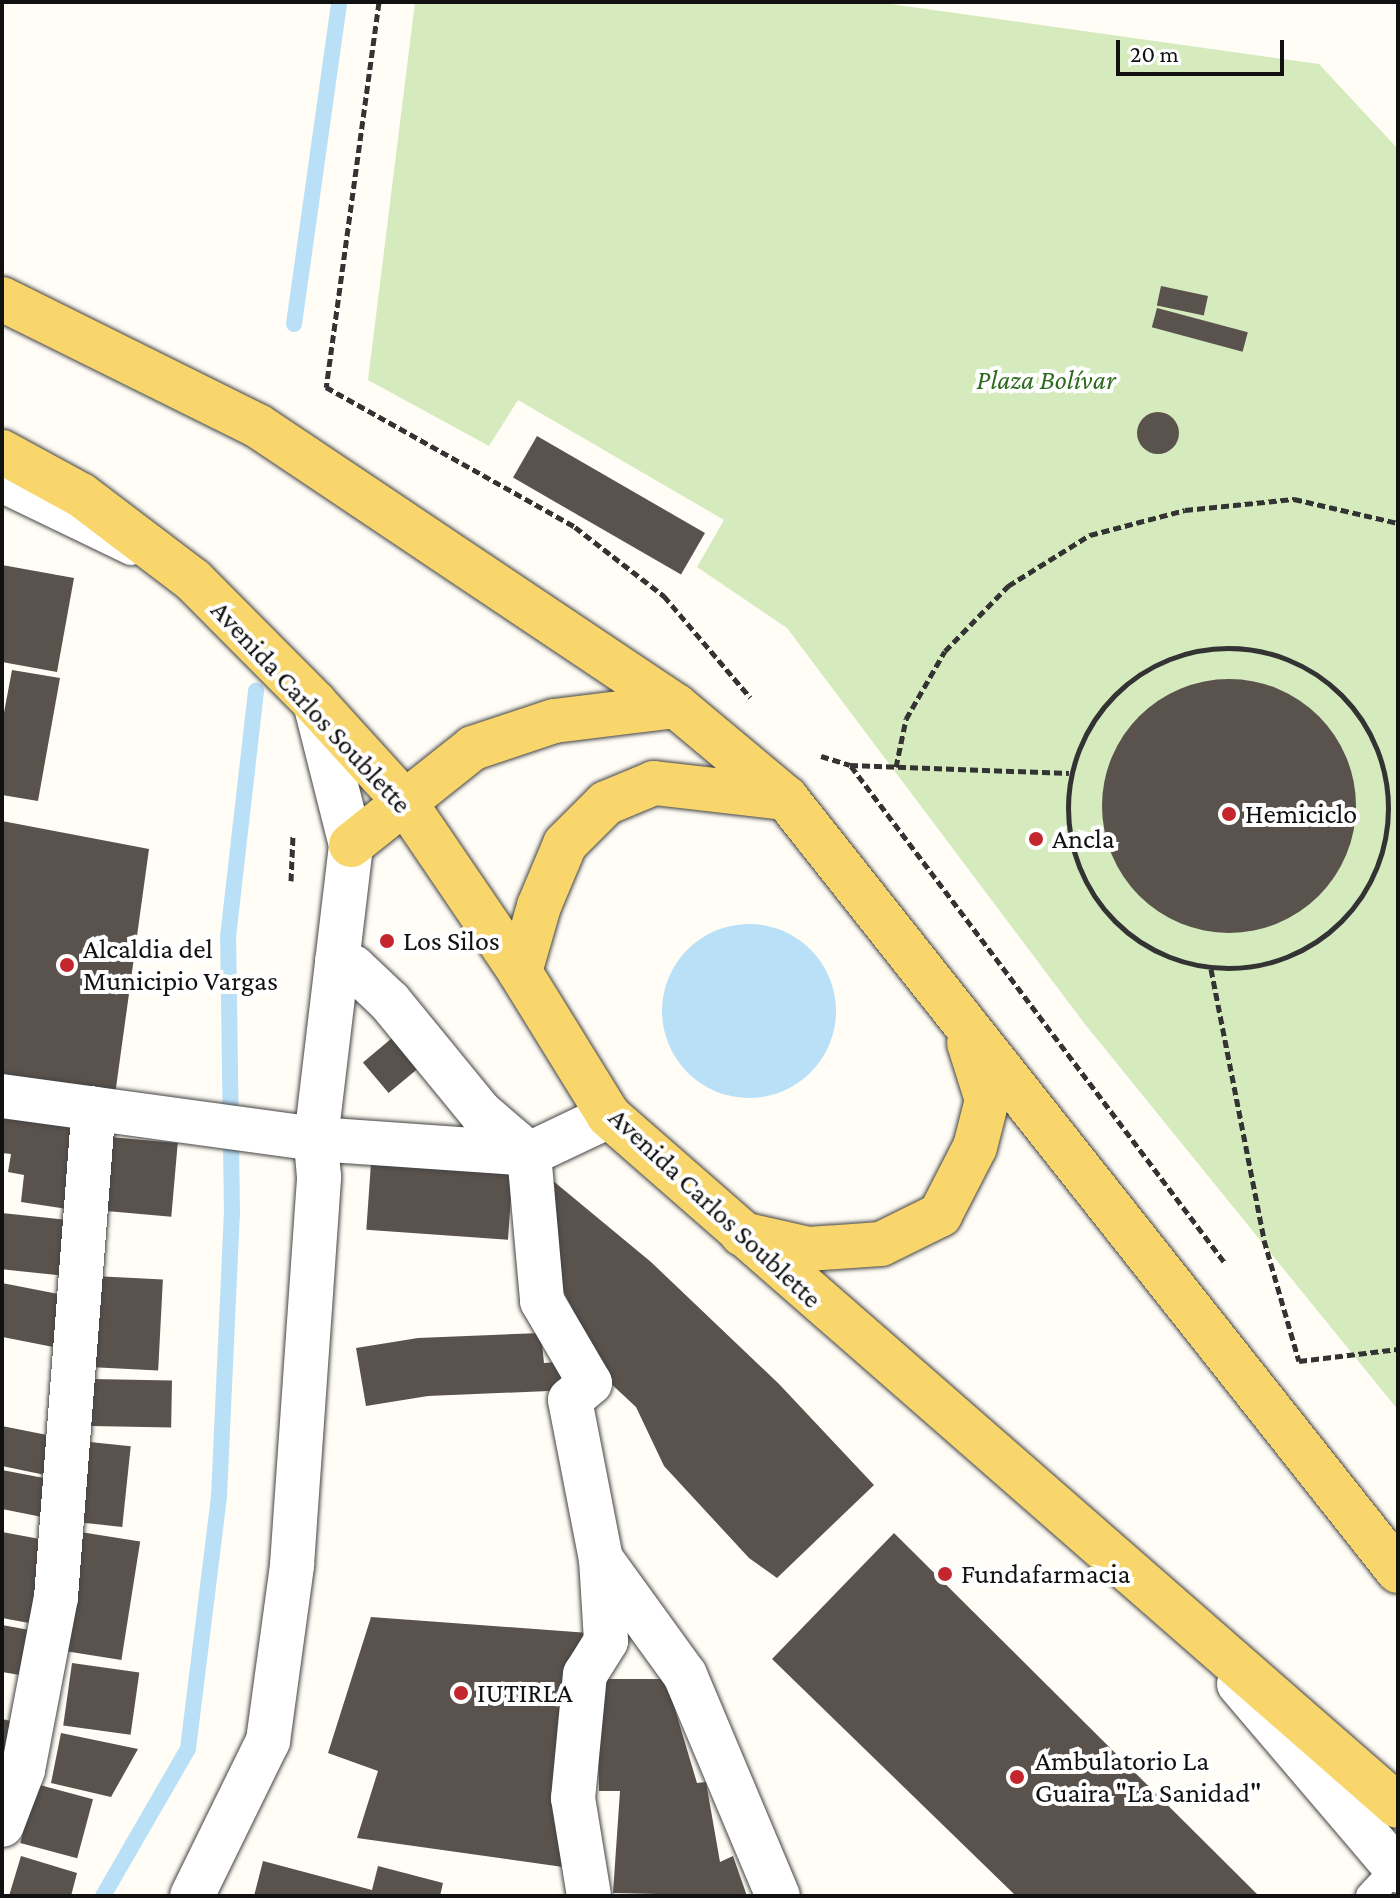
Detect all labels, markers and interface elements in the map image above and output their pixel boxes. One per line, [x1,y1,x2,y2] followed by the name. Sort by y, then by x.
[1120,24,1288,74] scale bar
[1130,40,1179,67] text: 20 m
[976,363,1116,397] park label: Plaza Bolívar
[204,594,418,820] street label: Avenida Carlos Soublette
[1245,797,1357,831] place label: Hemiciclo
[1220,805,1238,823] marker: Hemiciclo
[1052,822,1115,856] place label: Ancla
[1027,830,1045,848] marker: Ancla
[403,924,500,958] place label: Los Silos
[83,932,278,998] place label: Alcaldia del Municipio Vargas
[378,932,396,950] marker: Los Silos
[58,956,76,974] marker: Alcaldia del Municipio Vargas
[602,1101,828,1315] street label: Avenida Carlos Soublette
[961,1557,1131,1591] place label: Fundafarmacia
[936,1565,954,1583] marker: Fundafarmacia
[477,1676,573,1710] place label: IUTIRLA
[452,1684,470,1702] marker: IUTIRLA
[1035,1744,1261,1810] place label: Ambulatorio La Guaira "La Sanidad"
[1006,1766,1028,1788] marker: Ambulatorio La Guaira "La Sanidad"

